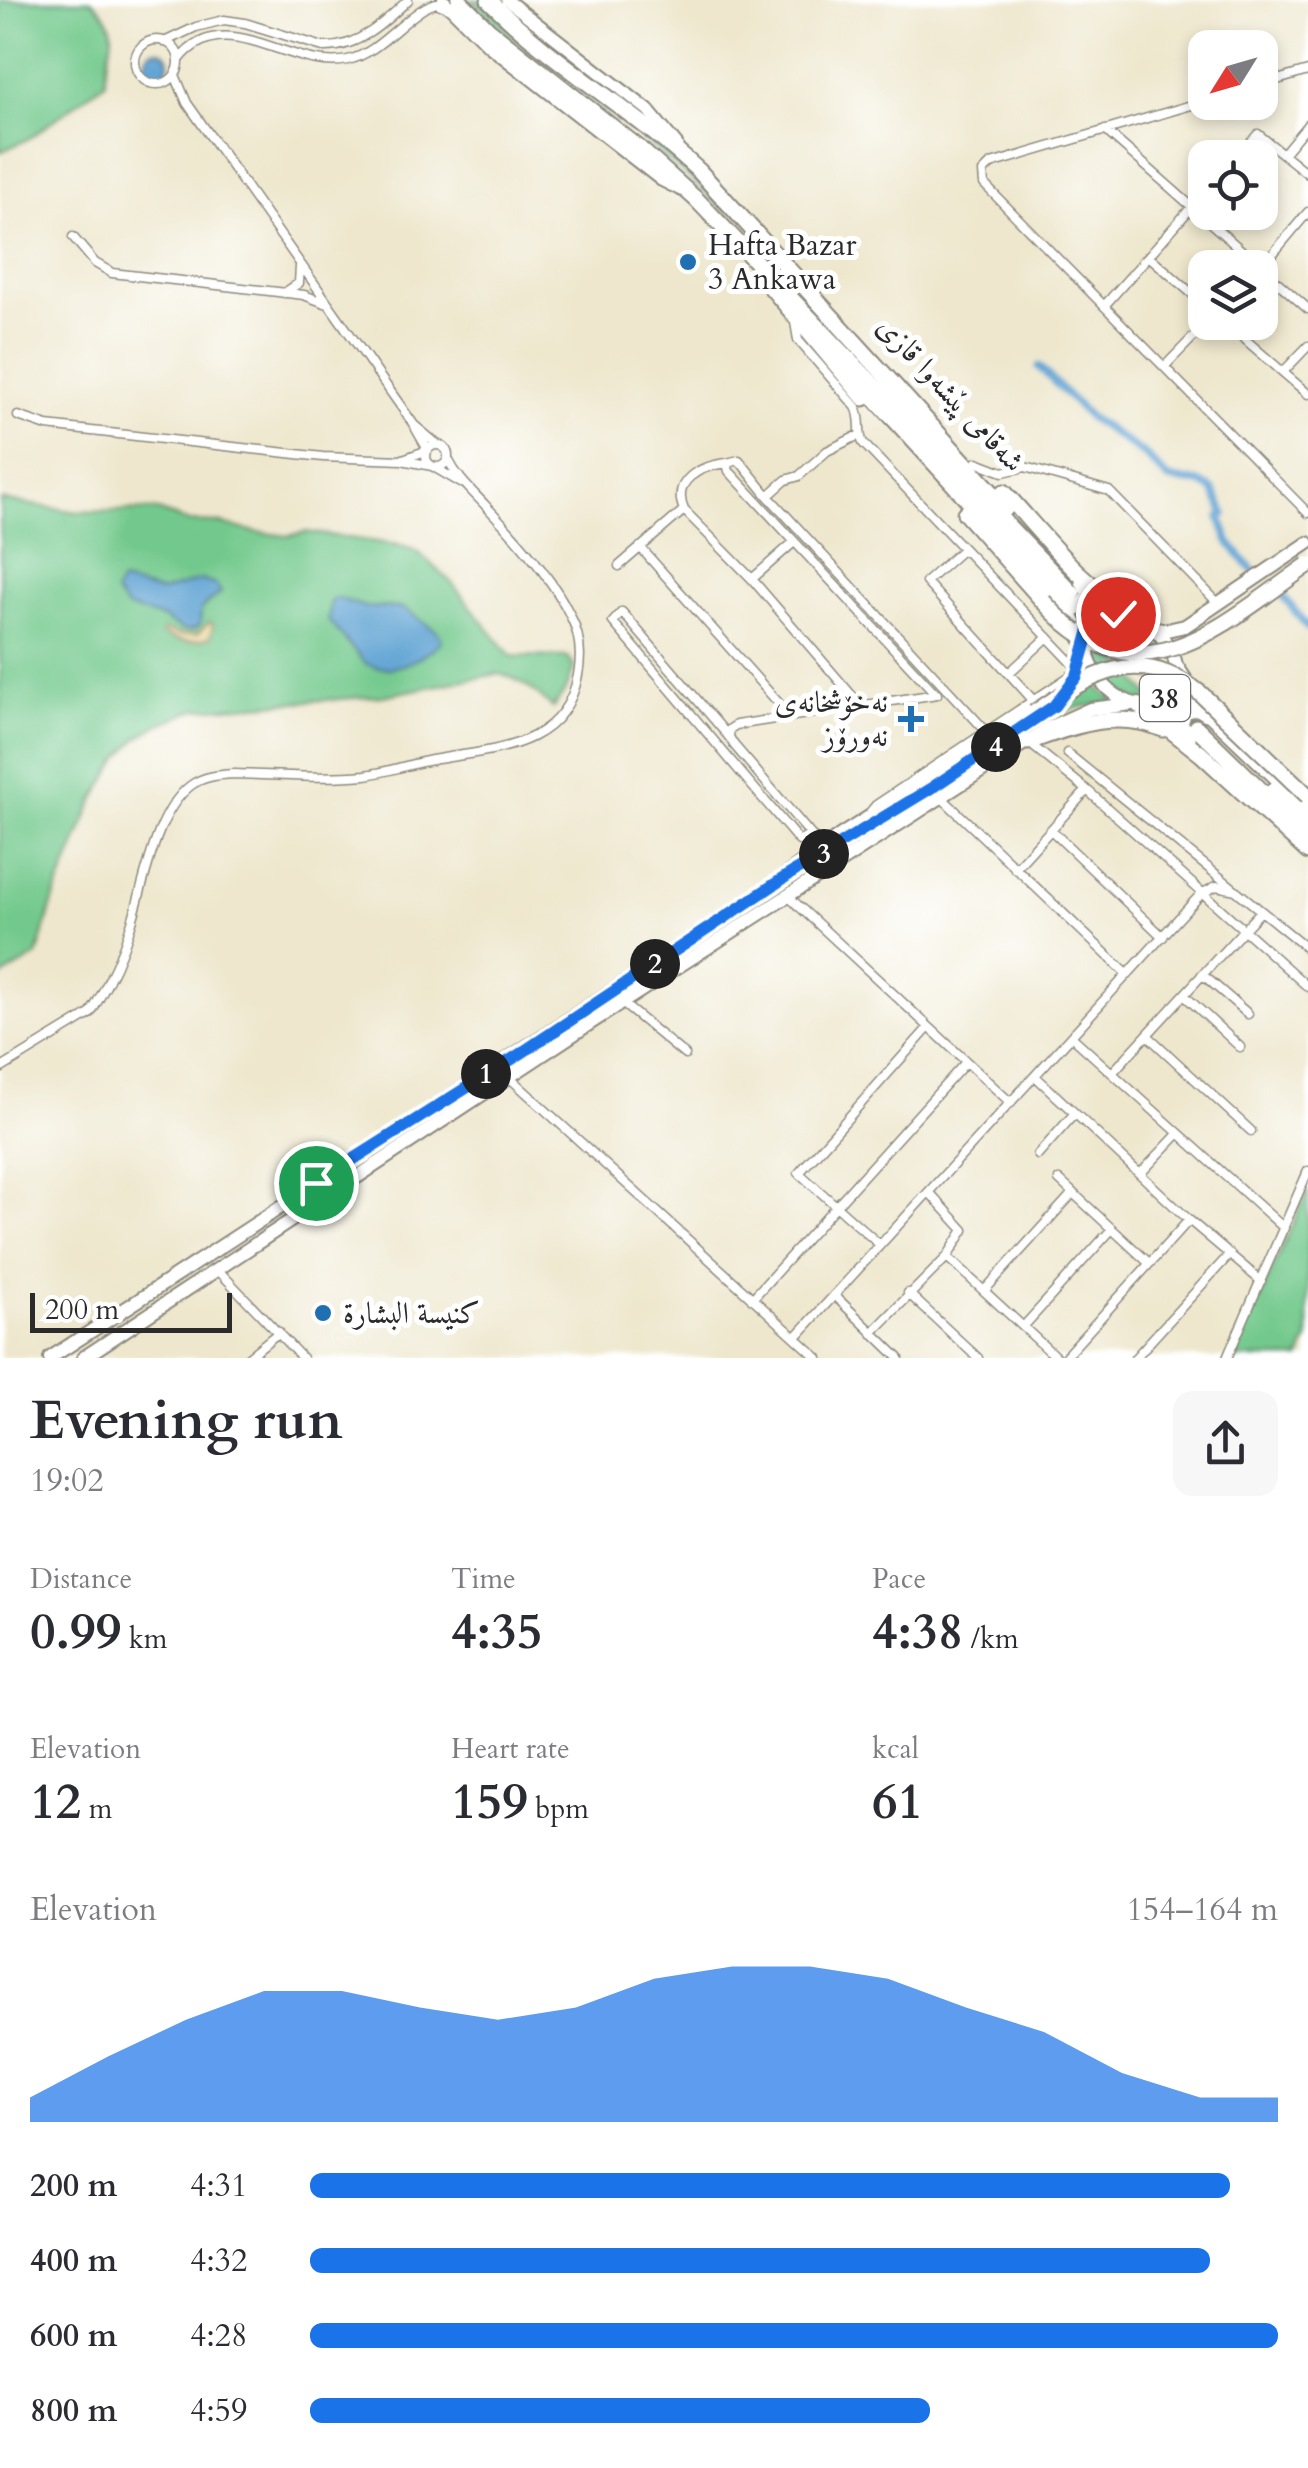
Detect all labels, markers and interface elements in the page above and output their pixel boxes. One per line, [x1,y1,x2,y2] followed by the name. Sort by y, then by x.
[1188,30,1278,120] north arrow
[1188,30,1278,340] map controls
[1188,140,1278,230] button: locate
[708,225,856,300] place label: Hafta Bazar 3 Ankawa
[1188,250,1278,340] button: layers
[677,251,699,273] marker: Hafta Bazar 3 Ankawa
[867,307,1034,482] street label: شەقامی پێشەوا قازی
[1076,572,1161,657] pin
[1091,587,1146,642] icon: check
[1140,675,1190,721] road number: 38
[775,682,888,757] place label: نەخۆشخانەی نەورۆز
[898,706,924,732] marker: نەخۆشخانەی نەورۆز
[971,722,1021,772] pin: 4
[989,728,1003,766] text: 4
[799,829,849,879] pin: 3
[817,835,831,873] text: 3
[630,939,680,989] pin: 2
[648,945,662,983] text: 2
[461,1049,511,1099] pin: 1
[479,1055,493,1093] text: 1
[274,1141,359,1226] pin
[289,1156,344,1211] icon: arrive
[30,1288,232,1332] scale bar
[45,1291,119,1329] text: 200 m
[343,1293,480,1334] place label: كنيسة البشارة
[312,1302,334,1324] marker: كنيسة البشارة
[30,1384,343,1458] text: Evening run
[1173,1391,1278,1496] button: share
[30,1459,104,1503] text: 19:02
[30,1560,132,1598] text: Distance
[451,1560,516,1598] text: Time
[872,1560,926,1598] text: Pace
[30,1598,121,1666] text: 0.99
[451,1598,542,1666] text: 4:35
[872,1598,963,1666] text: 4:38
[121,1620,168,1658] text: km
[963,1620,1019,1658] text: /km
[30,1730,141,1768] text: Elevation
[451,1730,570,1768] text: Heart rate
[872,1730,919,1768] text: kcal
[30,1768,81,1836] text: 12
[451,1768,528,1836] text: 159
[872,1768,923,1836] text: 61
[81,1790,112,1828] text: m
[528,1790,589,1828] text: bpm
[30,1888,157,1932] text: Elevation
[1126,1888,1278,1932] text: 154–164 m
[30,2164,117,2208] text: 200 m
[190,2164,247,2208] text: 4:31
[30,2239,117,2283] text: 400 m
[190,2239,247,2283] text: 4:32
[30,2314,117,2358] text: 600 m
[190,2314,247,2358] text: 4:28
[30,2389,117,2433] text: 800 m
[190,2389,247,2433] text: 4:59

